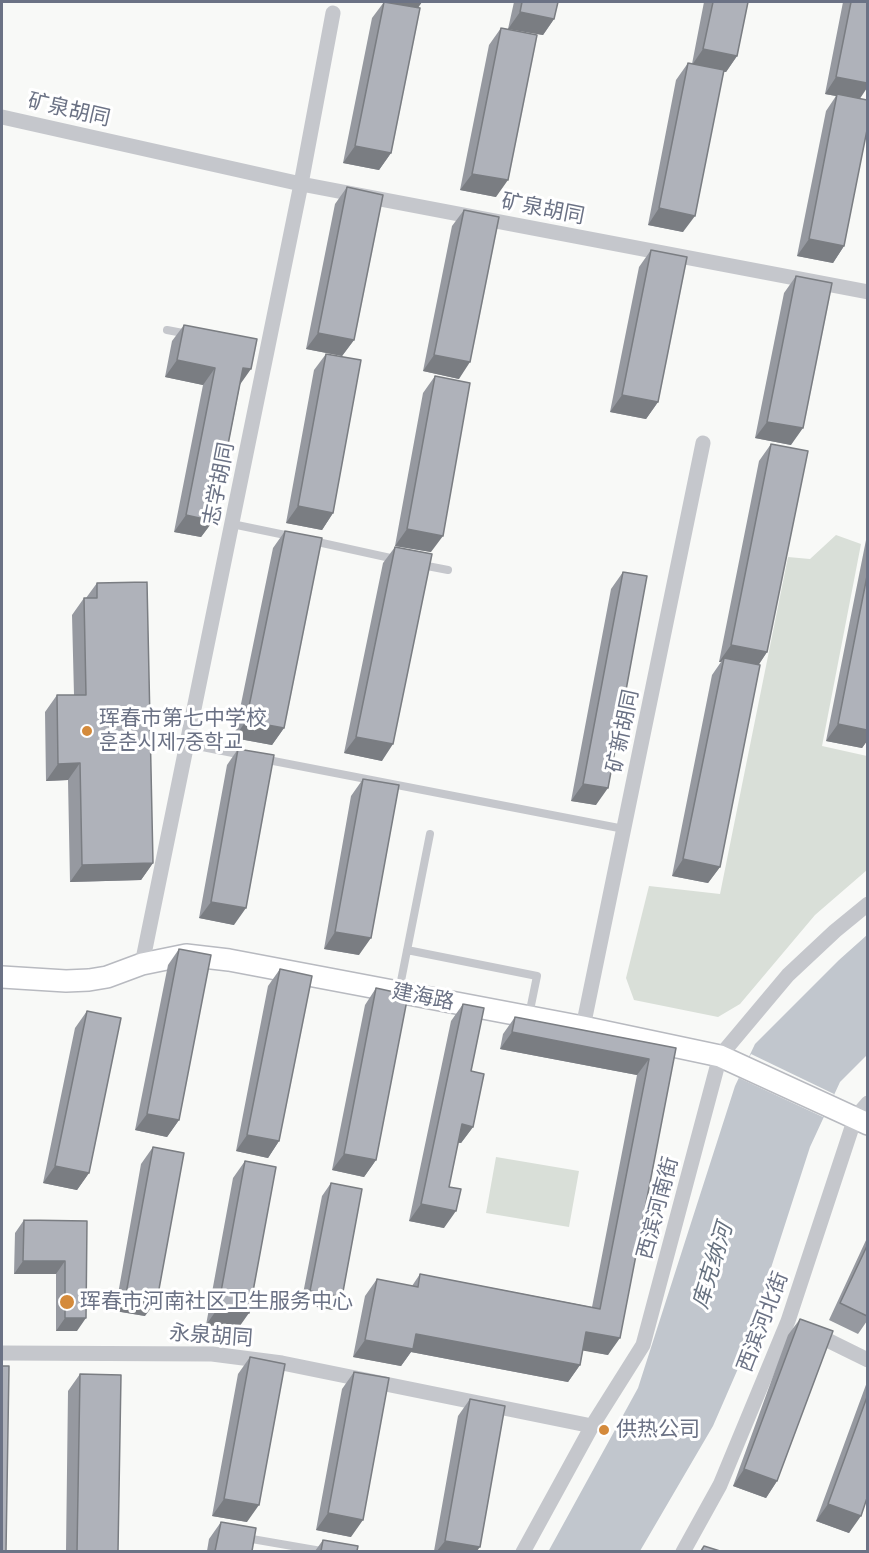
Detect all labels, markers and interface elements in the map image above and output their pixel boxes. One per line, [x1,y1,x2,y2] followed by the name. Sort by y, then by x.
[25,88,113,132] street label: 矿泉胡同
[499,189,587,229] street label: 矿泉胡同
[199,440,239,528] street label: 志学胡同
[602,687,644,775] street label: 矿新胡同
[99,706,267,756] place label: 珲春市第七中学校 훈춘시제7중학교
[80,724,94,738] marker: 珲春市第七中学校 훈춘시제7중학교
[390,979,456,1015] street label: 建海路
[632,1154,684,1262] street label: 西滨河南街
[688,1220,738,1312] water label: 库克纳河
[732,1268,794,1376] street label: 西滨河北街
[80,1289,353,1315] place label: 珲春市河南社区卫生服务中心
[58,1293,76,1311] marker: 珲春市河南社区卫生服务中心
[168,1321,254,1351] street label: 永泉胡同
[616,1417,700,1443] place label: 供热公司
[597,1423,611,1437] marker: 供热公司

